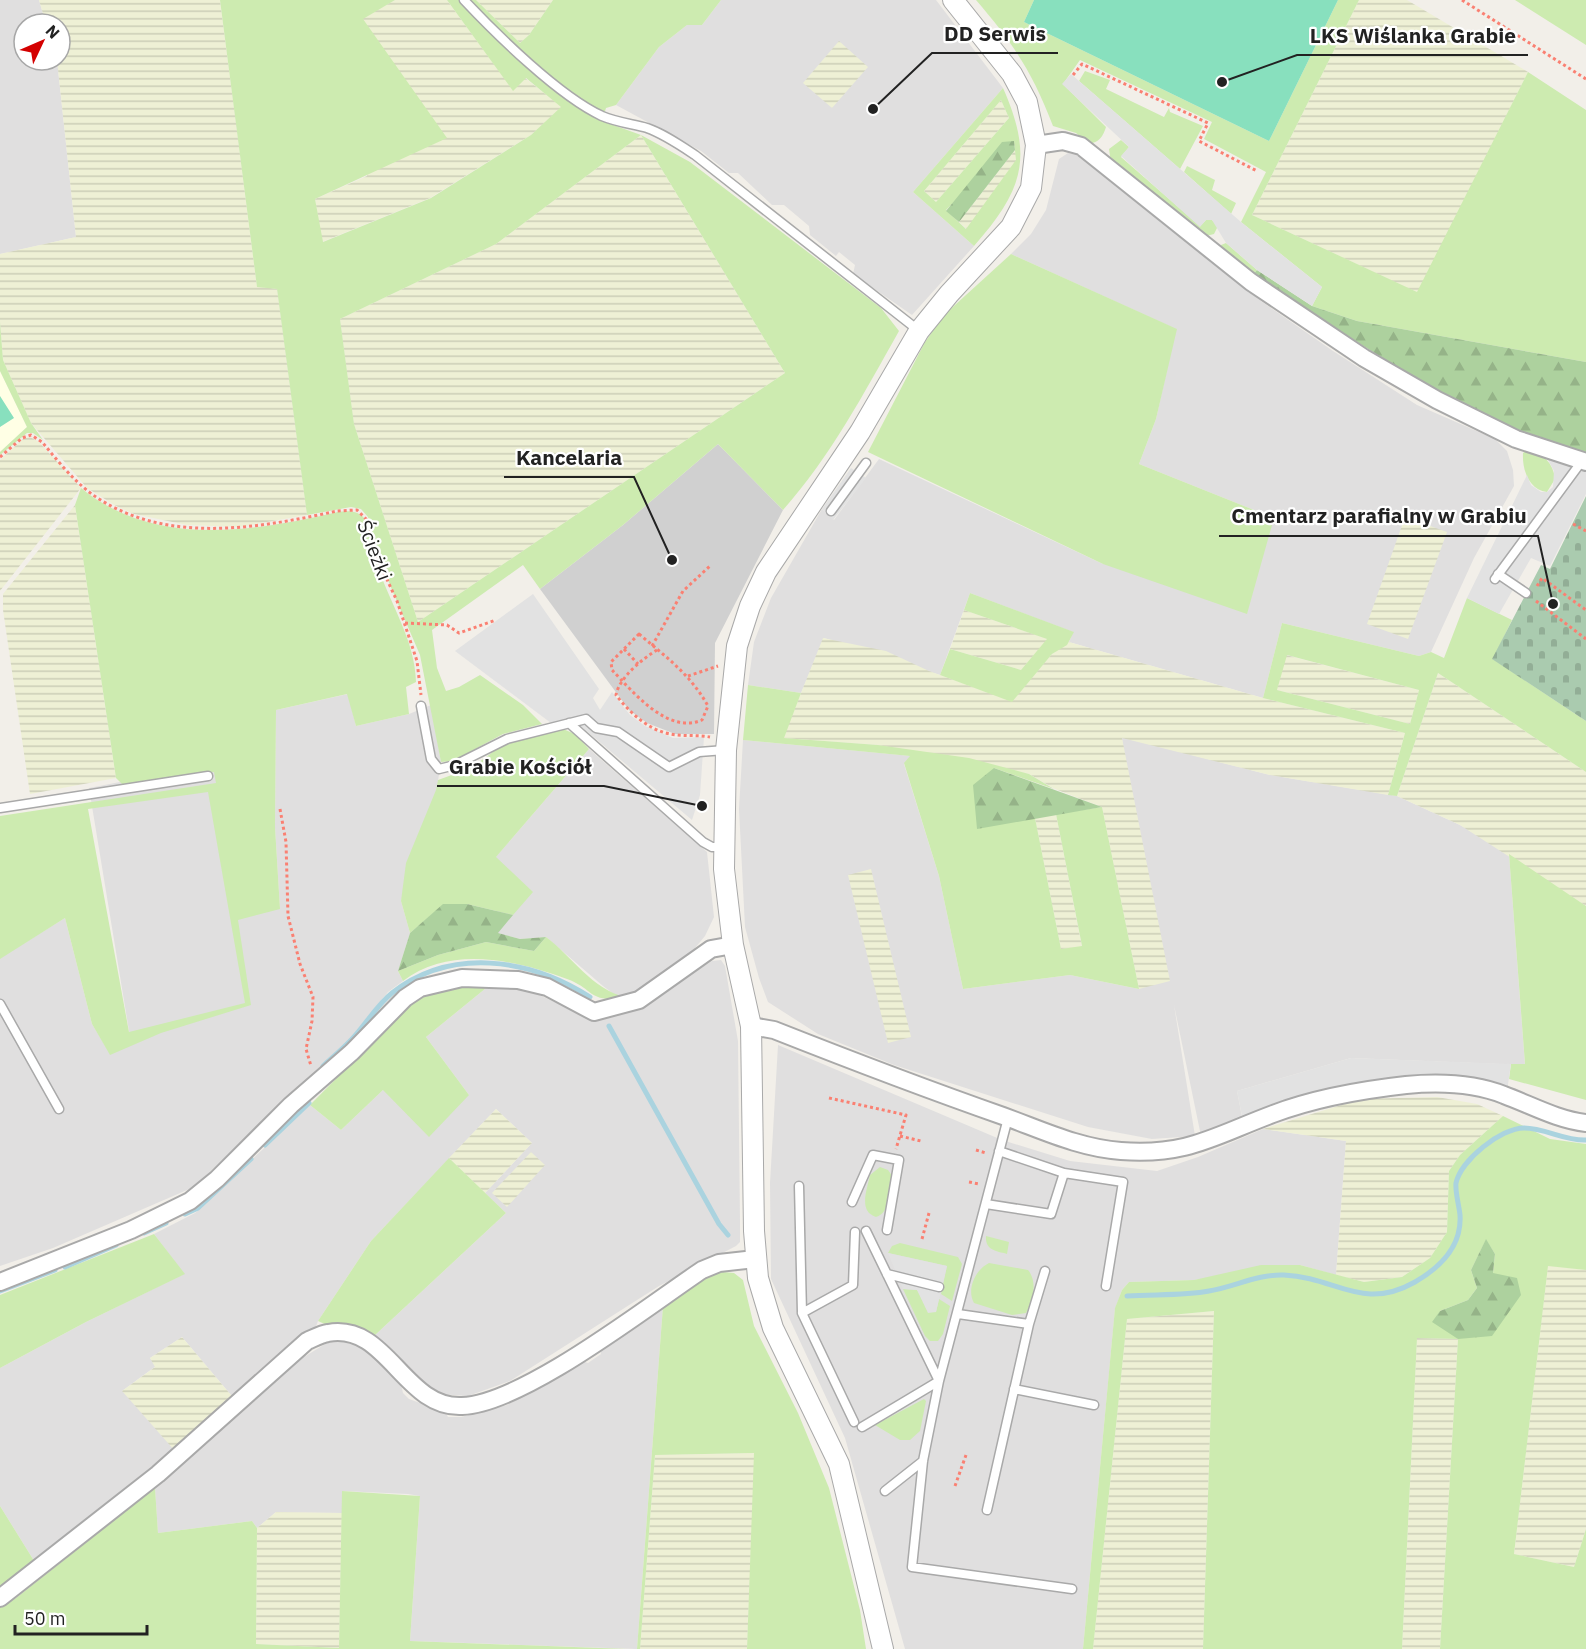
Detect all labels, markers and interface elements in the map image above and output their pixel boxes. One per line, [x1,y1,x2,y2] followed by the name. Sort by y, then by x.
[12,12,72,72] north arrow
[932,14,1058,53] callout: DD Serwis
[1297,16,1528,55] callout: LKS Wiślanka Grabie
[944,19,1046,47] text: DD Serwis
[42,20,64,43] text: N
[1310,21,1516,49] text: LKS Wiślanka Grabie
[504,438,634,477] callout: Kancelaria
[516,443,622,471] text: Kancelaria
[1219,497,1538,536] callout: Cmentarz parafialny w Grabiu
[1231,501,1527,529] text: Cmentarz parafialny w Grabiu
[351,516,399,584] street label: Ścieżki
[437,747,604,786] callout: Grabie Kościół
[449,752,592,780] text: Grabie Kościół
[15,1598,147,1636] scale bar
[24,1607,66,1630] text: 50 m

